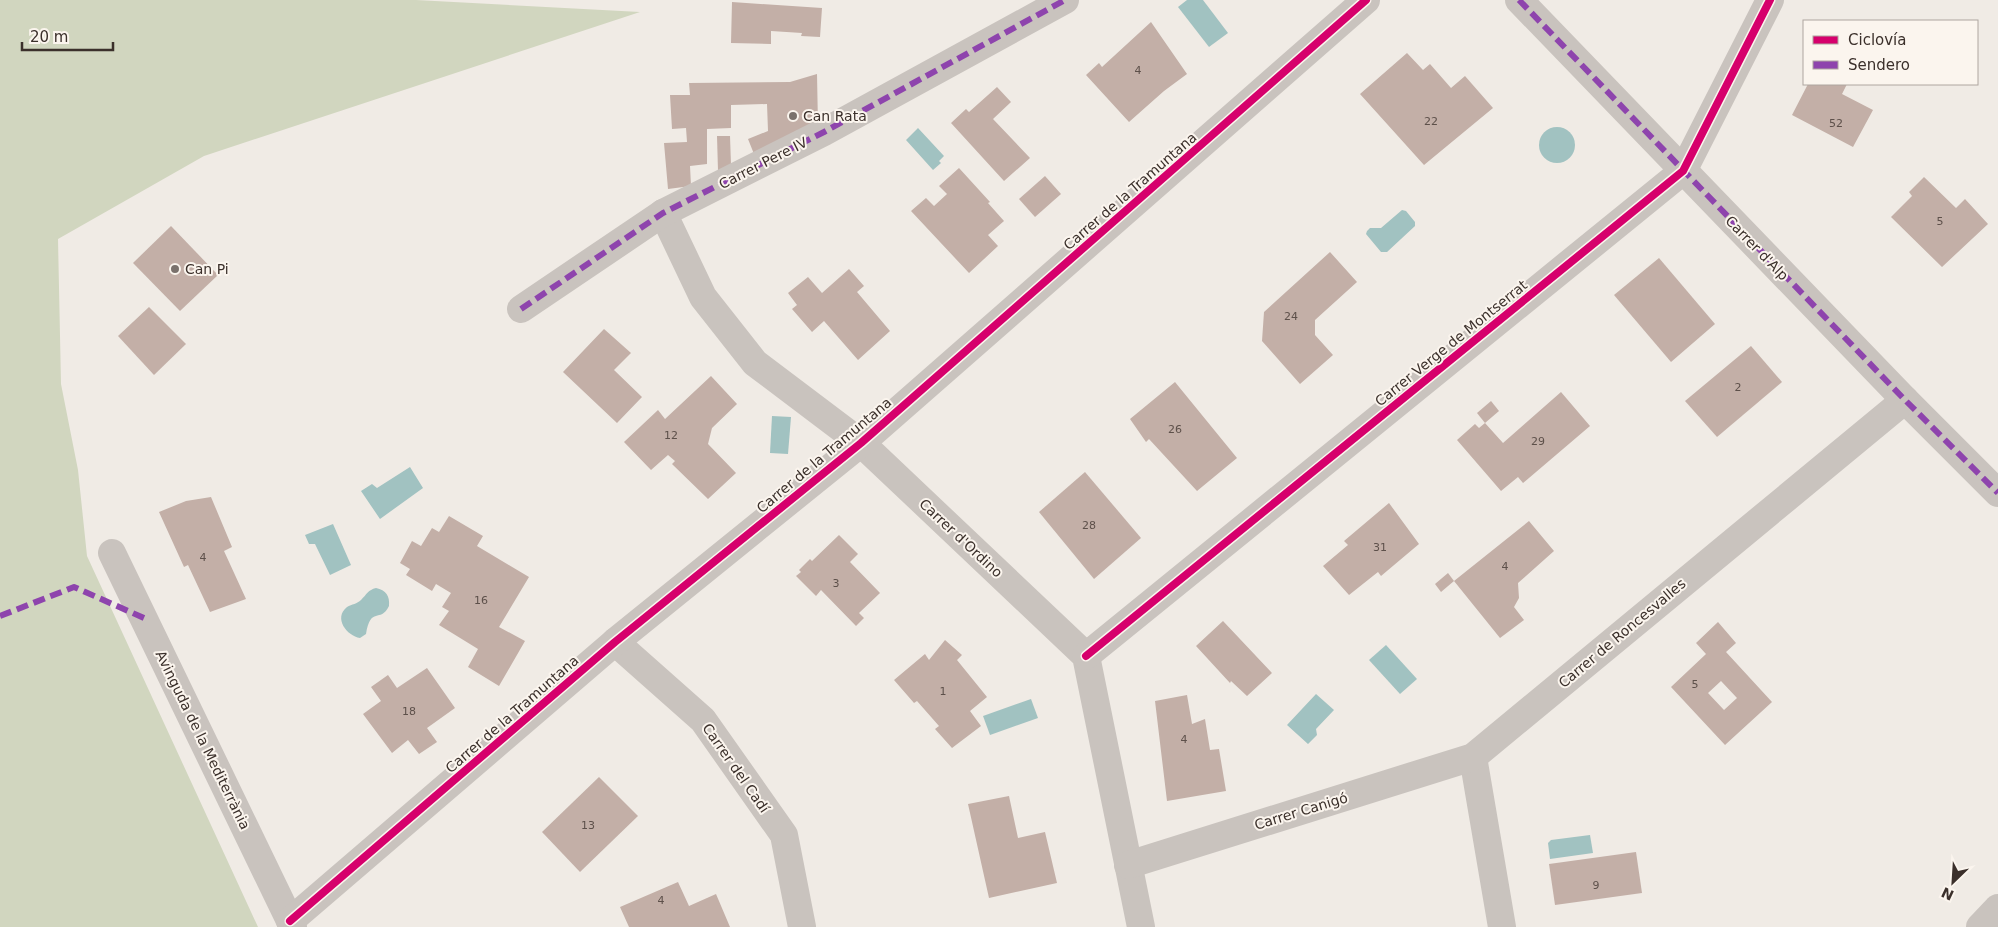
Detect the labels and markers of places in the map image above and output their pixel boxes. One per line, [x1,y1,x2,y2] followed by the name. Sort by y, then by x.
[803,108,867,124] place label: Can Rata
[787,110,799,122] marker: Can Rata
[185,261,229,277] place label: Can Pi
[169,263,181,275] marker: Can Pi

